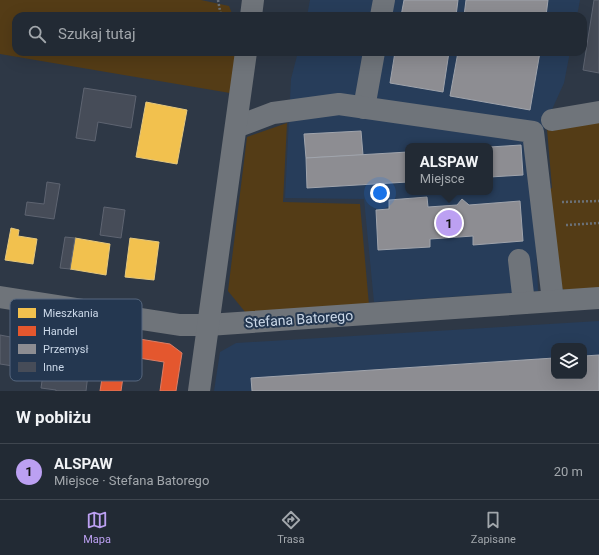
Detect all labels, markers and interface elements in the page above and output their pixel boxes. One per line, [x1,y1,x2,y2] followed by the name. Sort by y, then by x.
[12,12,587,56] search box
[26,23,48,45] icon: search
[58,25,136,43] text: Szukaj tutaj
[405,143,493,195] popup
[420,153,478,171] text: ALSPAW
[420,171,465,186] text: Miejsce
[370,183,390,203] your location
[436,208,462,238] pin: 1
[10,299,142,381] legend
[43,307,99,320] text: Mieszkania
[244,307,354,331] street label: Stefana Batorego
[43,325,78,338] text: Handel
[43,343,88,356] text: Przemysł
[551,343,587,379] map controls
[551,343,587,379] button: layers
[43,361,64,374] text: Inne
[16,407,91,427] text: W pobliżu
[54,455,113,473] text: ALSPAW
[25,464,33,479] text: 1
[554,464,583,479] text: 20 m
[54,473,209,488] text: Miejsce · Stefana Batorego
[83,509,111,546] tab: Mapa
[277,509,305,546] tab: Trasa
[471,509,516,546] tab: Zapisane

